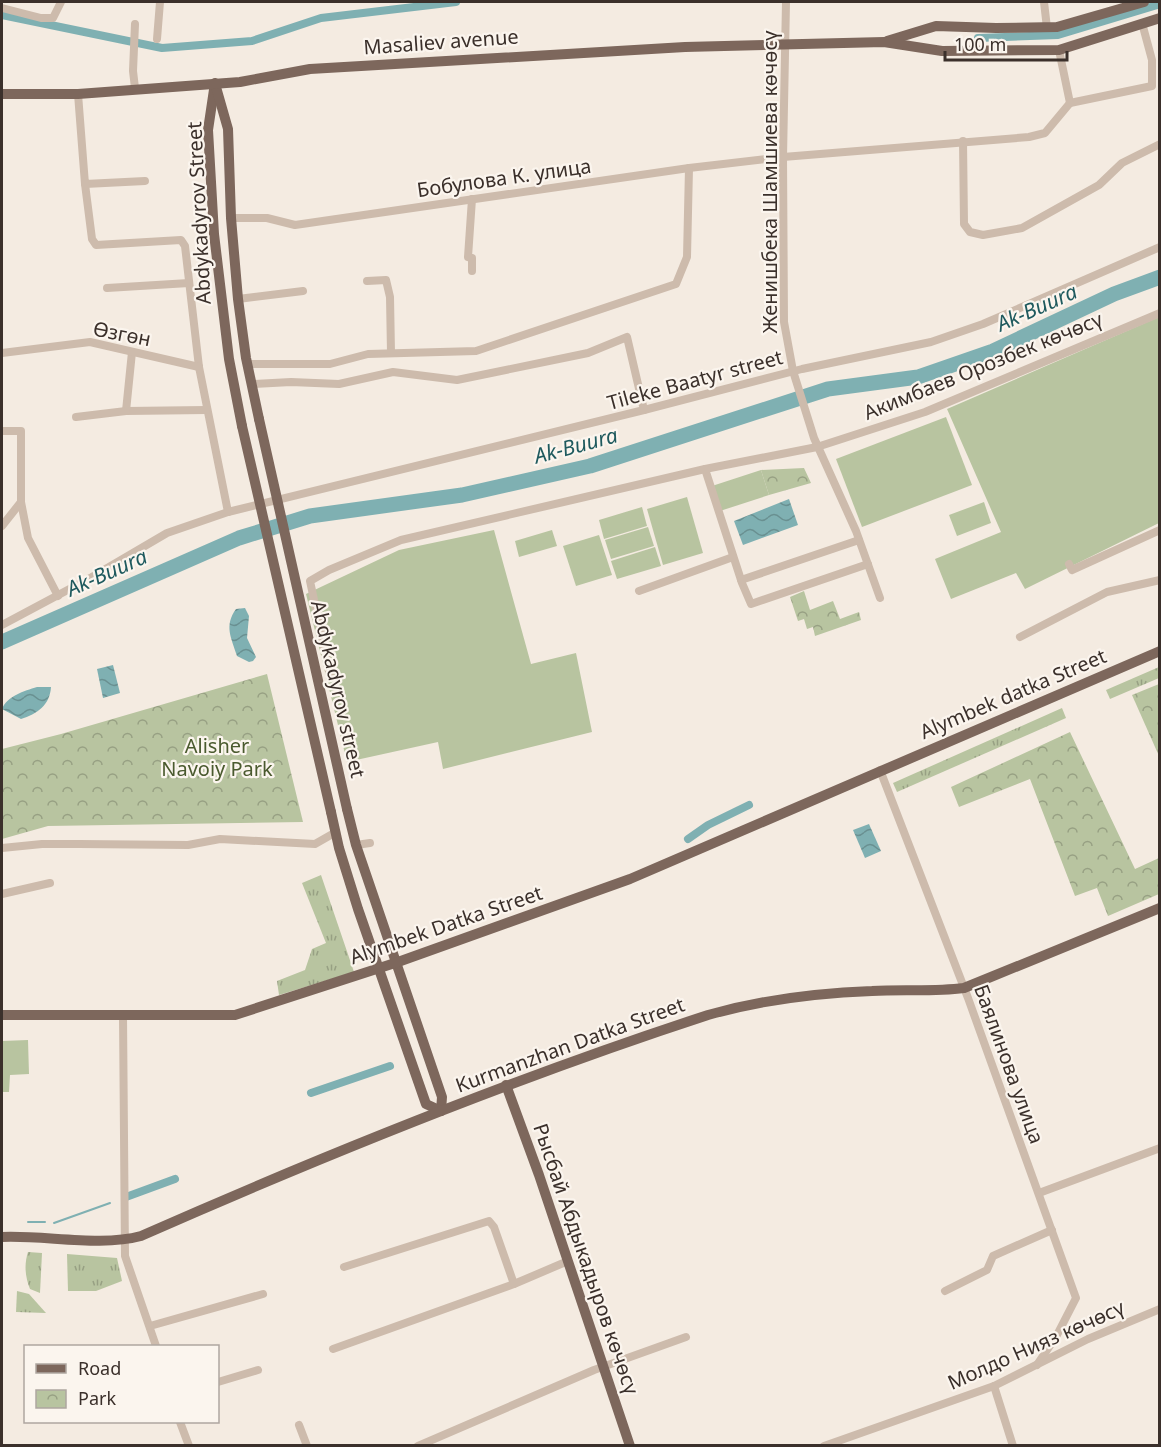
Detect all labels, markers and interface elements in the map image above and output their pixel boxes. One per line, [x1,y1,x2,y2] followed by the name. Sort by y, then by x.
[363,23,519,60] street label: Masaliev avenue
[945,24,1066,62] scale bar
[756,30,783,333] street label: Женишбека Шамшиева көчөсү
[954,32,1006,56] text: 100 m
[180,121,217,305] street label: Abdykadyrov Street
[415,152,593,203] street label: Бобулова К. улица
[990,277,1081,338] water label: Ak-Buura
[859,305,1107,426] street label: Акимбаев Орозбек көчөсү
[91,315,153,352] street label: Өзгөн
[604,343,786,416] street label: Tileke Baatyr street
[529,420,621,470] water label: Ak-Buura
[60,542,151,603] water label: Ak-Buura
[305,598,372,780] street label: Abdykadyrov street
[915,642,1110,745] street label: Alymbek datka Street
[161,732,273,782] park label: Alisher Navoiy Park
[346,879,546,970] street label: Alymbek Datka Street
[968,980,1051,1147] street label: Баялинова улица
[452,990,688,1099] street label: Kurmanzhan Datka Street
[527,1120,646,1399] street label: Рысбай Абдыкадыров көчөсү
[943,1293,1129,1396] street label: Молдо Нияз көчөсү
[24,1345,219,1423] legend
[78,1356,121,1380] text: Road
[78,1386,116,1410] text: Park

